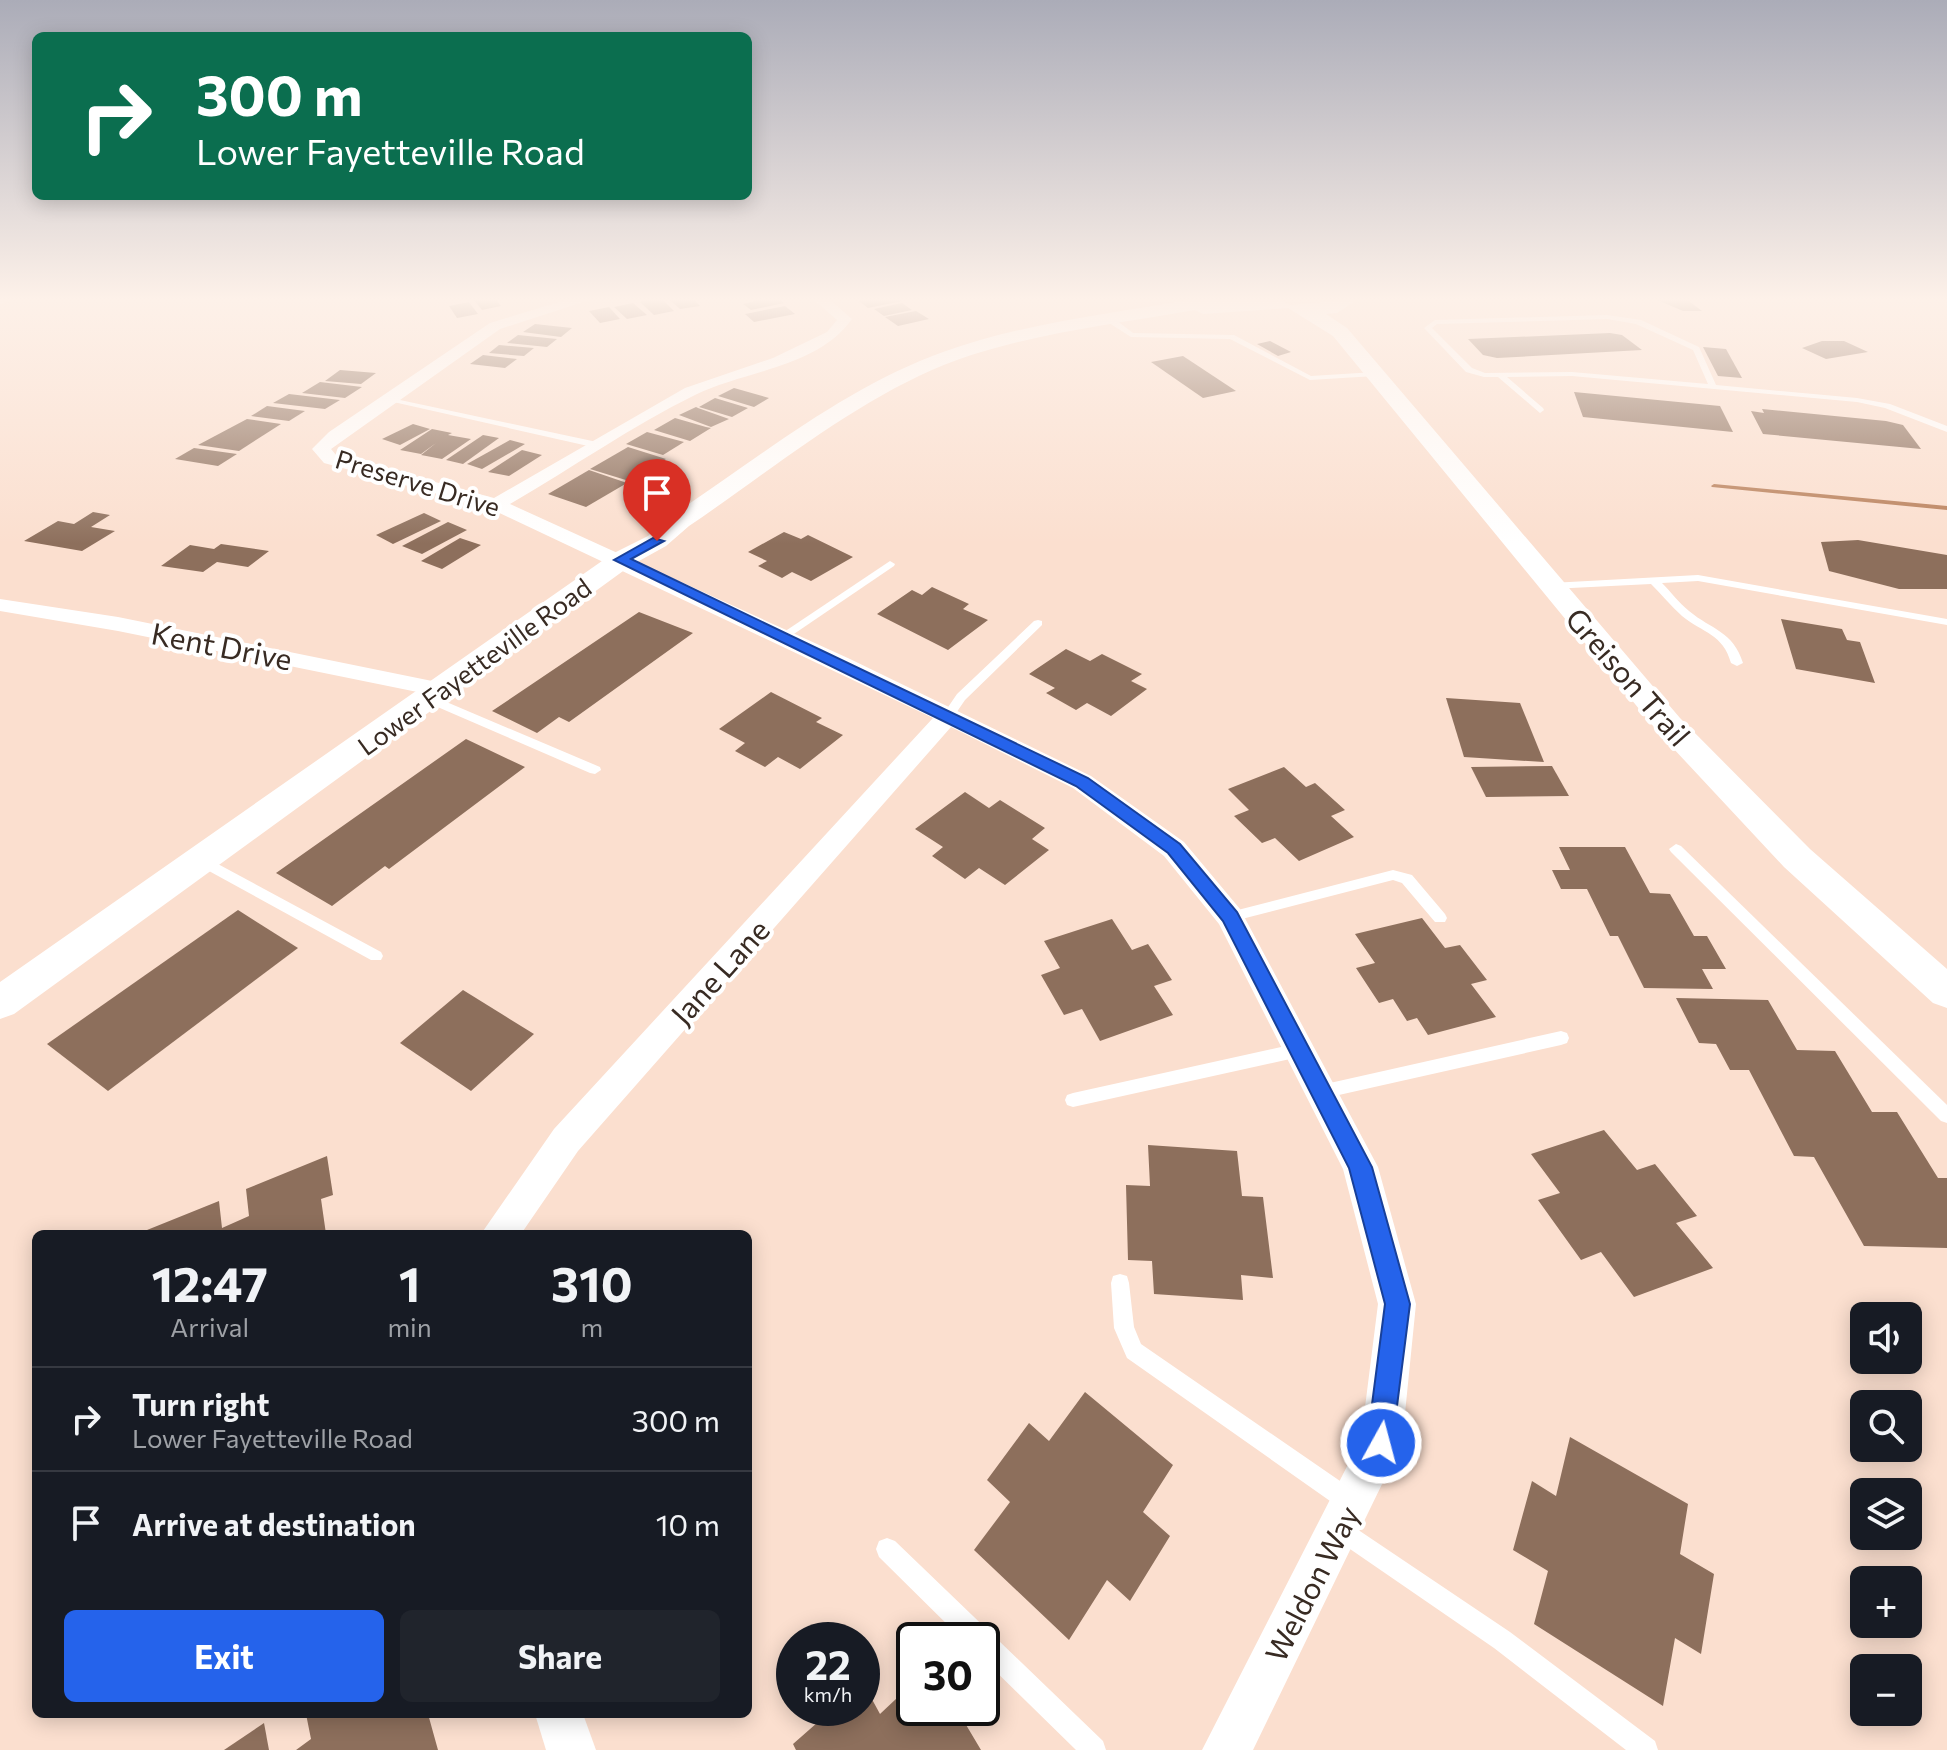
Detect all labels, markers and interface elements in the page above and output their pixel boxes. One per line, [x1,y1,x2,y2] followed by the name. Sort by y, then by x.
[196,59,363,128] text: 300 m
[64,64,168,168] icon: right
[196,128,585,172] text: Lower Fayetteville Road
[332,442,504,522] street label: Preserve Drive
[623,459,691,541] pin
[635,471,679,515] icon: arrive
[351,571,597,761] street label: Lower Fayetteville Road
[1559,599,1699,753] street label: Greison Trail
[148,613,296,677] street label: Kent Drive
[662,911,776,1031] street label: Jane Lane
[151,1253,268,1312] text: 12:47
[399,1253,420,1312] text: 1
[551,1253,633,1312] text: 310
[1850,1302,1922,1726] map controls
[1850,1302,1922,1374] button: sound
[170,1311,249,1342] text: Arrival
[387,1311,432,1342] text: min
[580,1311,603,1342] text: m
[132,1385,269,1422] text: Turn right
[1850,1390,1922,1462] button: search
[64,1397,108,1441] icon: right
[632,1401,720,1438] text: 300 m
[1339,1401,1423,1485] position arrow
[132,1422,413,1453] text: Lower Fayetteville Road
[1850,1478,1922,1550] button: layers
[1256,1499,1366,1667] street label: Weldon Way
[64,1501,108,1545] icon: arrive
[132,1505,416,1542] text: Arrive at destination
[656,1505,720,1542] text: 10 m
[1850,1566,1922,1638] button: +
[64,1610,384,1702] button: Exit
[400,1610,720,1702] button: Share
[896,1622,1000,1726] speed limit sign: 30
[805,1639,851,1688] text: 22
[1850,1654,1922,1726] button: −
[804,1682,852,1706] text: km/h

